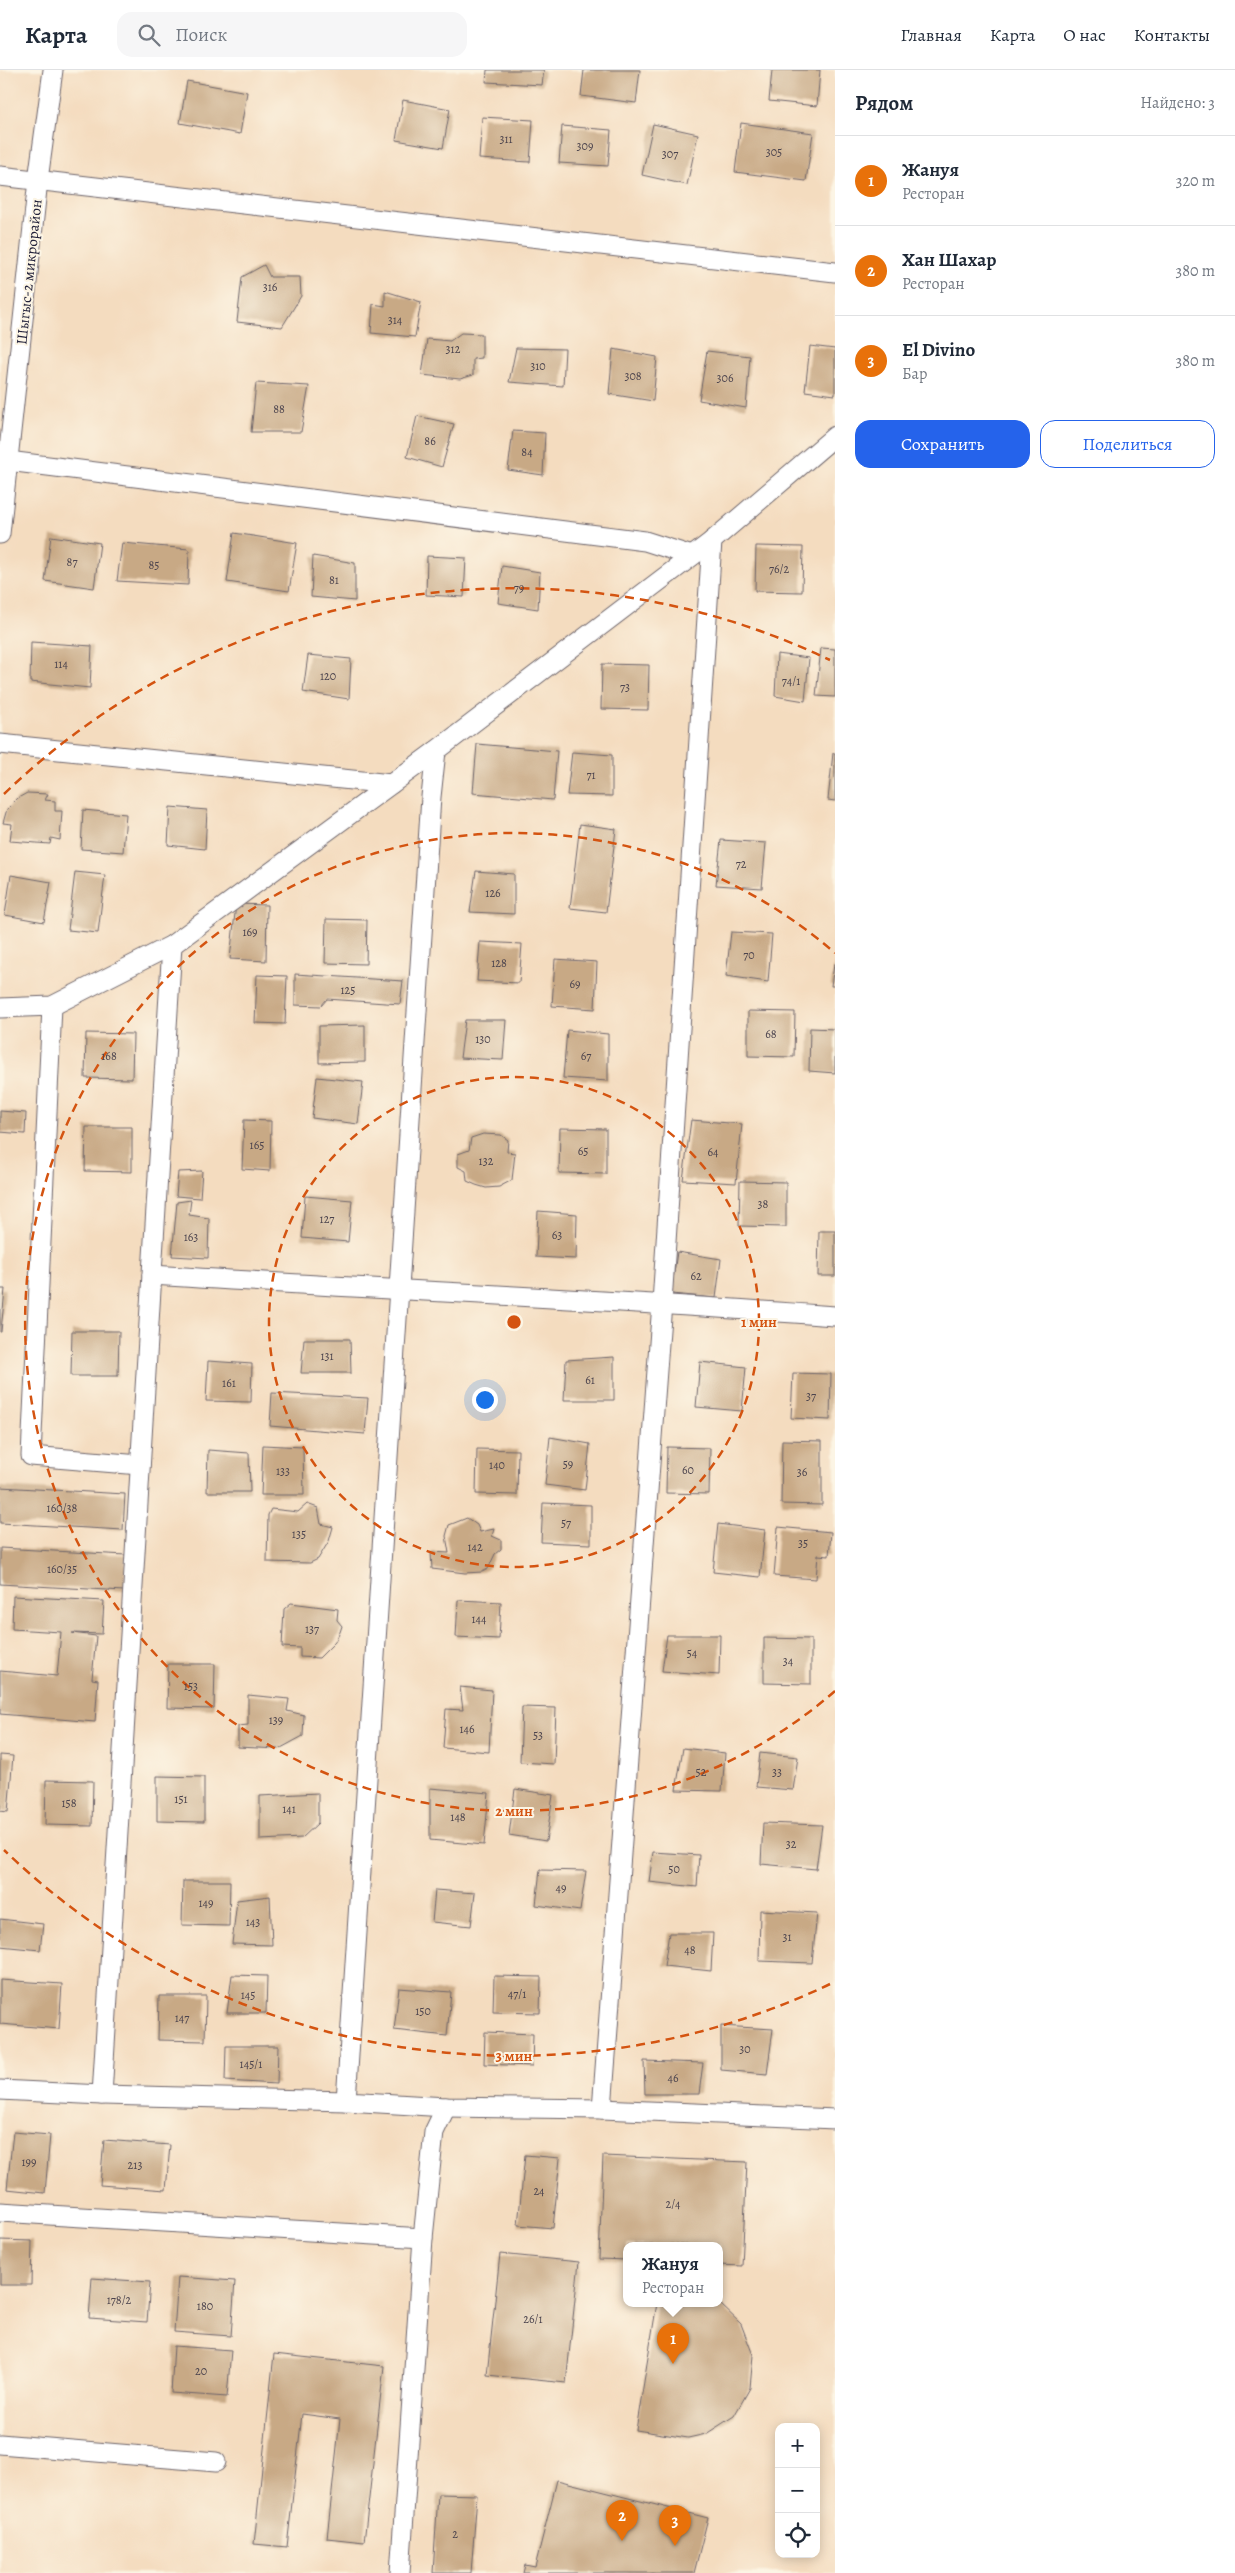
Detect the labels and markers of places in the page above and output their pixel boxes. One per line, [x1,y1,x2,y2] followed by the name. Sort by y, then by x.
[505,1313,523,1331] centre of rings
[657,2323,689,2364] pin: 1
[606,2500,638,2541] pin: 2
[659,2505,691,2546] pin: 3

